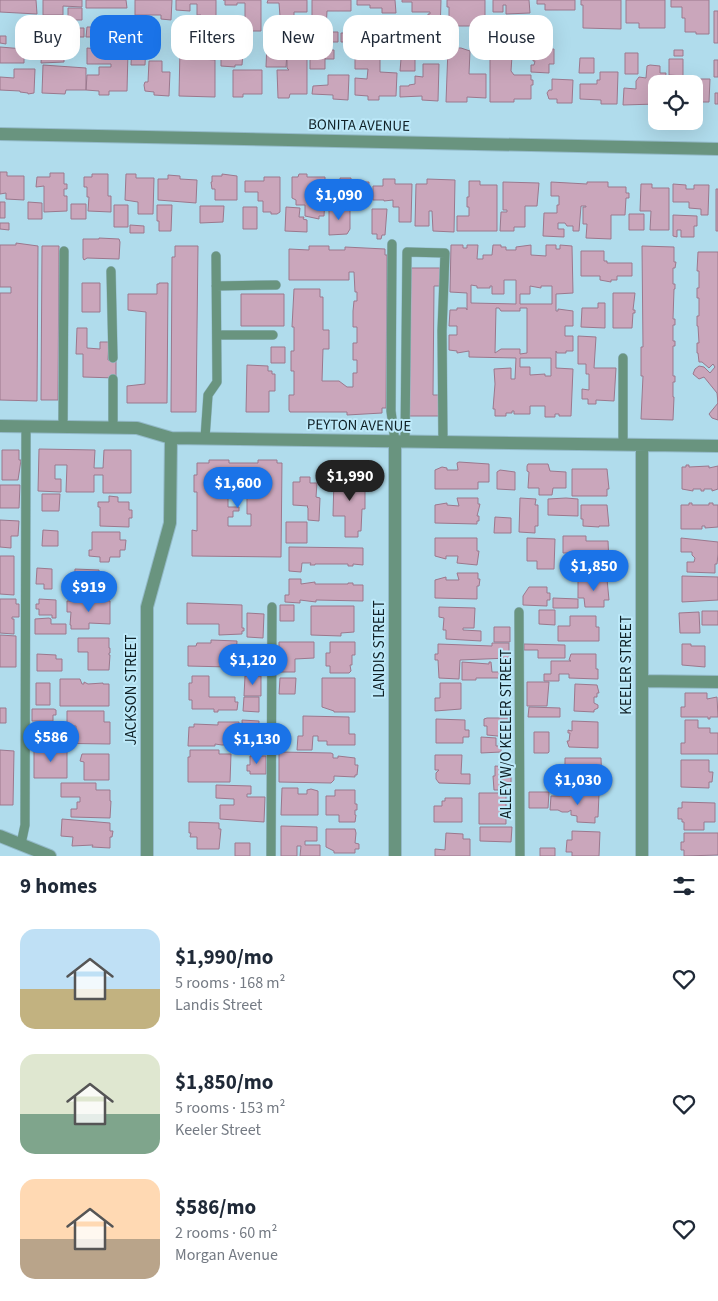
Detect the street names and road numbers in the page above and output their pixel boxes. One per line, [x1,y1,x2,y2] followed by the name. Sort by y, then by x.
[308,114,410,137] street label: BONITA AVENUE
[307,414,412,437] street label: PEYTON AVENUE
[369,600,390,698] street label: LANDIS STREET
[616,615,637,715] street label: KEELER STREET
[121,634,142,746] street label: JACKSON STREET
[496,649,517,819] street label: ALLEY W/O KEELER STREET

